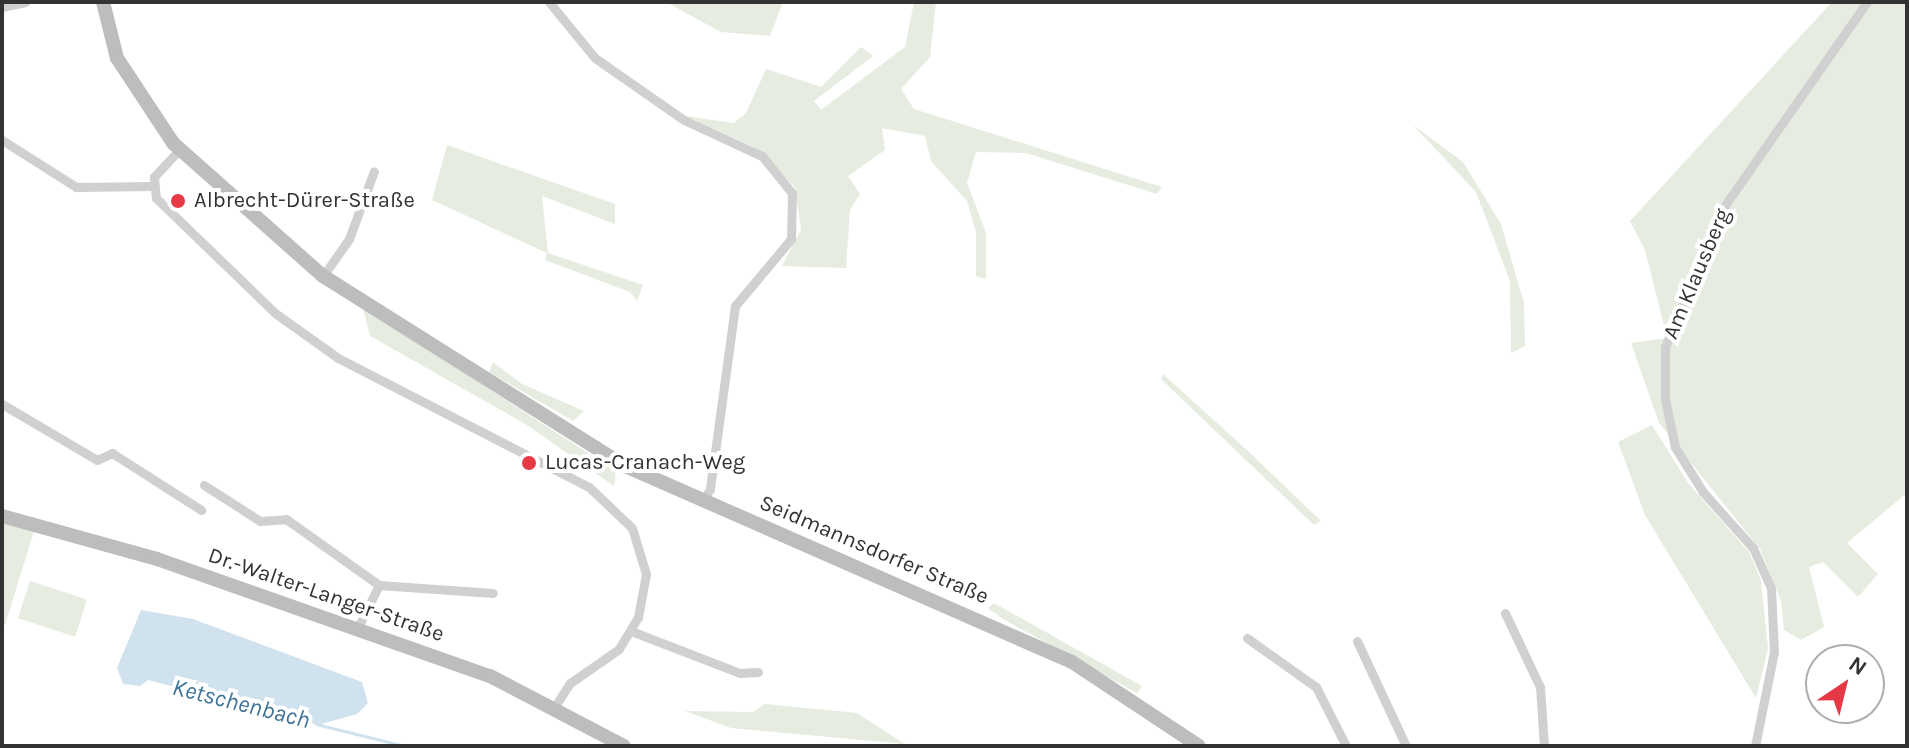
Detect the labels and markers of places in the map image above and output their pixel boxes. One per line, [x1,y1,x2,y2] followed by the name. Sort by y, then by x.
[194,188,415,214] place label: Albrecht-Dürer-Straße
[169,192,187,210] marker: Albrecht-Dürer-Straße
[545,450,745,476] place label: Lucas-Cranach-Weg
[520,454,538,472] marker: Lucas-Cranach-Weg

